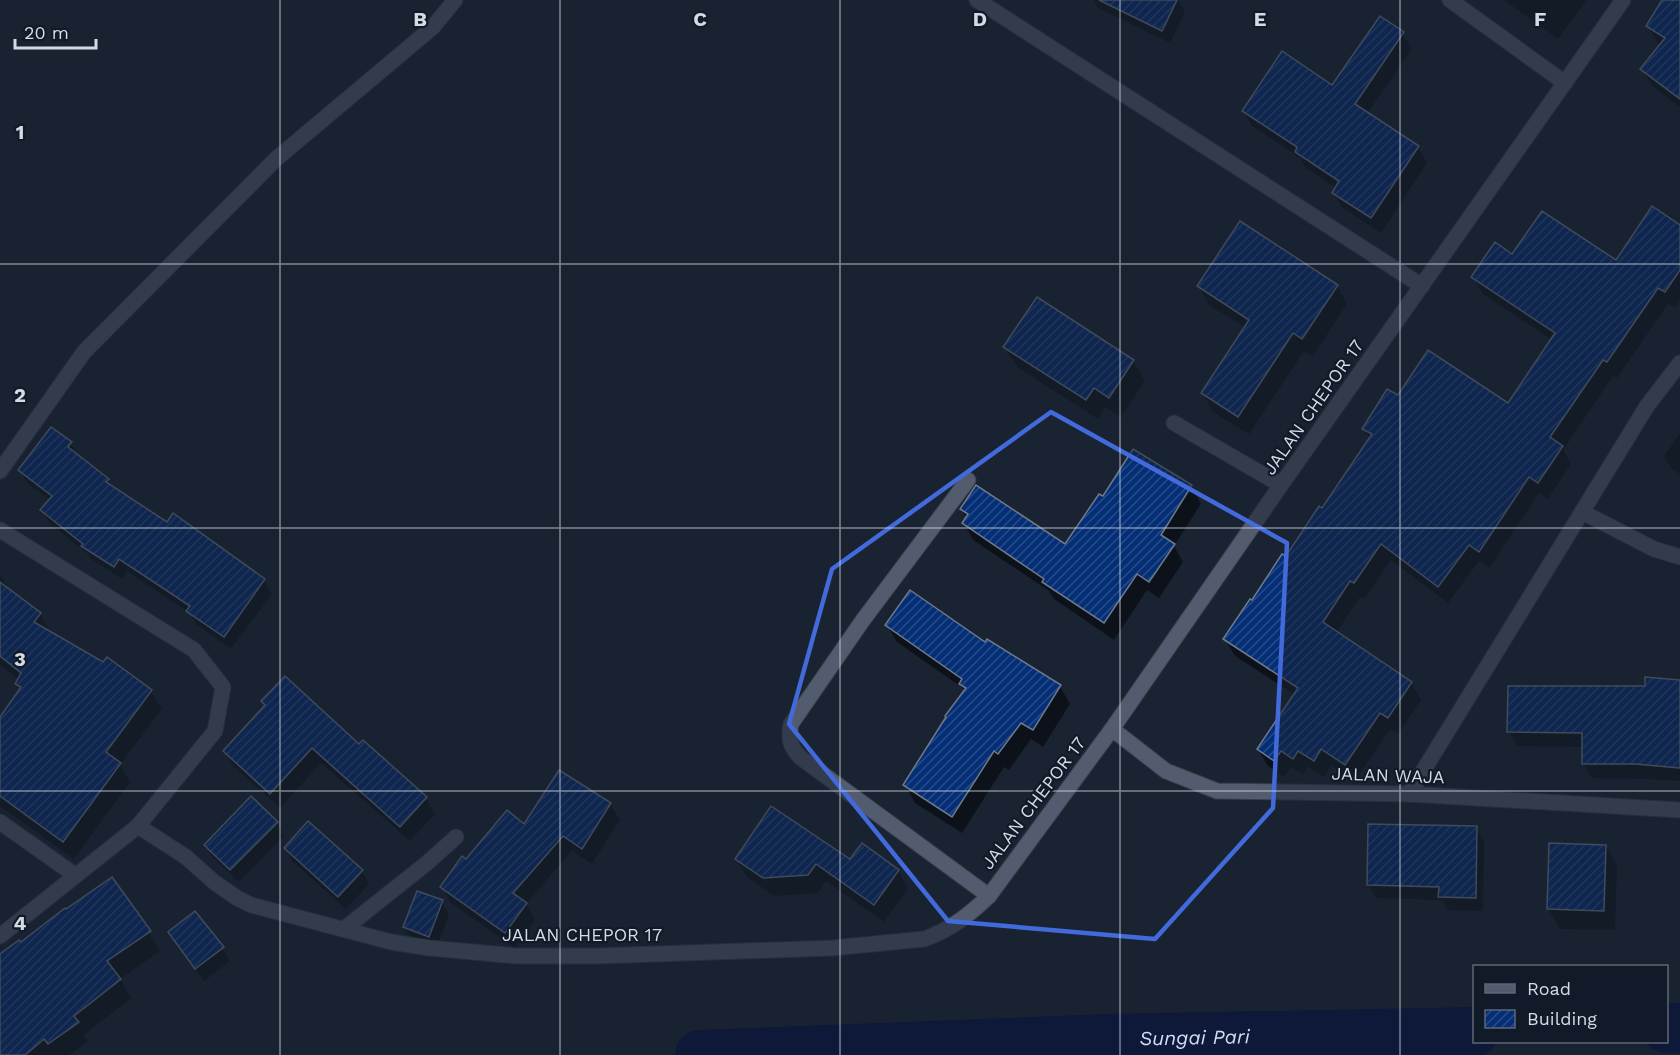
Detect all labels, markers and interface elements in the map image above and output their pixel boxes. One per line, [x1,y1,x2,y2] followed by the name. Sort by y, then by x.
[413,7,427,31] text: B
[693,7,707,31] text: C
[973,7,987,31] text: D
[1254,7,1266,31] text: E
[1534,7,1546,31] text: F
[15,12,96,50] scale bar
[24,22,69,43] text: 20 m
[16,120,24,144] text: 1
[1259,335,1367,479] street label: JALAN CHEPOR 17
[14,383,26,407] text: 2
[14,647,26,671] text: 3
[976,733,1090,873] street label: JALAN CHEPOR 17
[1331,763,1445,787] street label: JALAN WAJA
[14,911,27,935] text: 4
[502,924,662,945] street label: JALAN CHEPOR 17
[1473,965,1668,1043] legend
[1527,978,1571,999] text: Road
[1527,1008,1597,1029] text: Building
[1139,1024,1251,1050] water label: Sungai Pari

